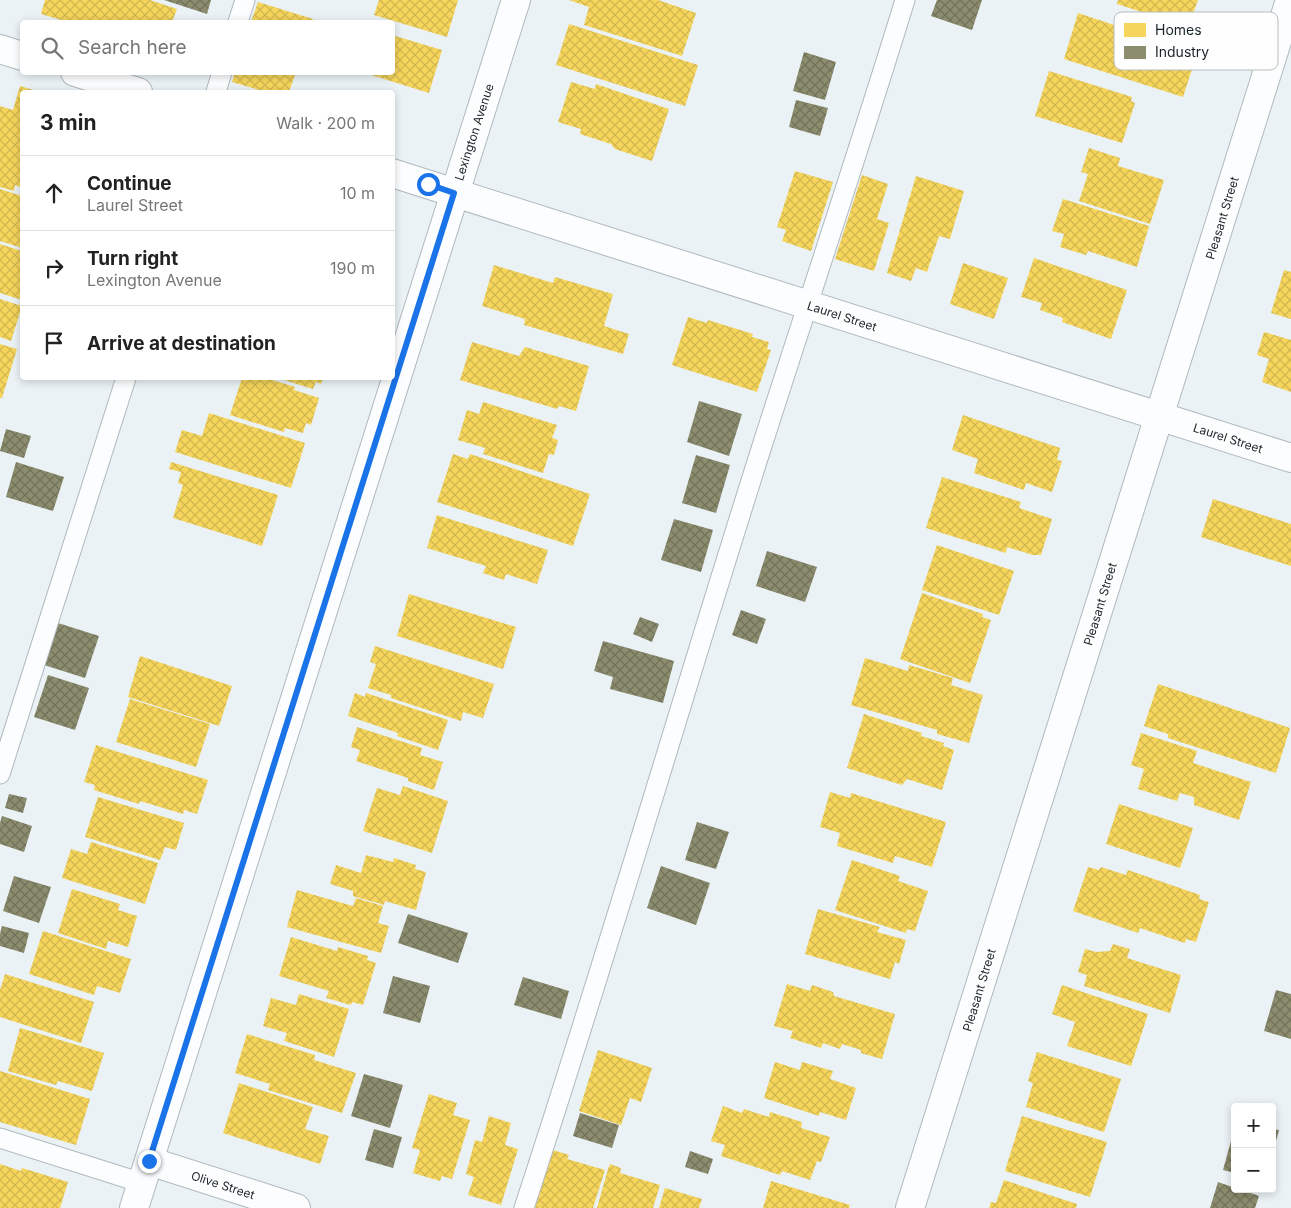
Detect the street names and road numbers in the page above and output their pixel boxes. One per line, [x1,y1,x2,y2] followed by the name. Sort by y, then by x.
[451,82,497,182] street label: Lexington Avenue
[1202,175,1242,261] street label: Pleasant Street
[805,298,879,334] street label: Laurel Street
[1191,420,1265,456] street label: Laurel Street
[1080,561,1120,647] street label: Pleasant Street
[959,947,999,1033] street label: Pleasant Street
[189,1168,257,1202] street label: Olive Street

